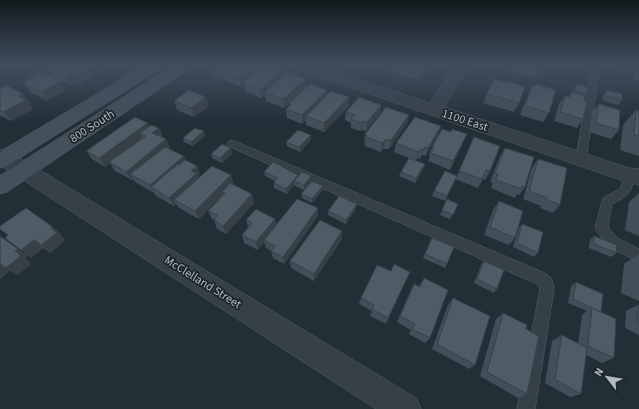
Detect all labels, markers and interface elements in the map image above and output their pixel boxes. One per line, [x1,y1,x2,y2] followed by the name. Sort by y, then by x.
[440,105,490,136] street label: 1100 East
[67,106,118,147] street label: 800 South
[161,252,245,313] street label: McClelland Street
[587,357,627,397] north arrow
[591,365,607,379] text: N

